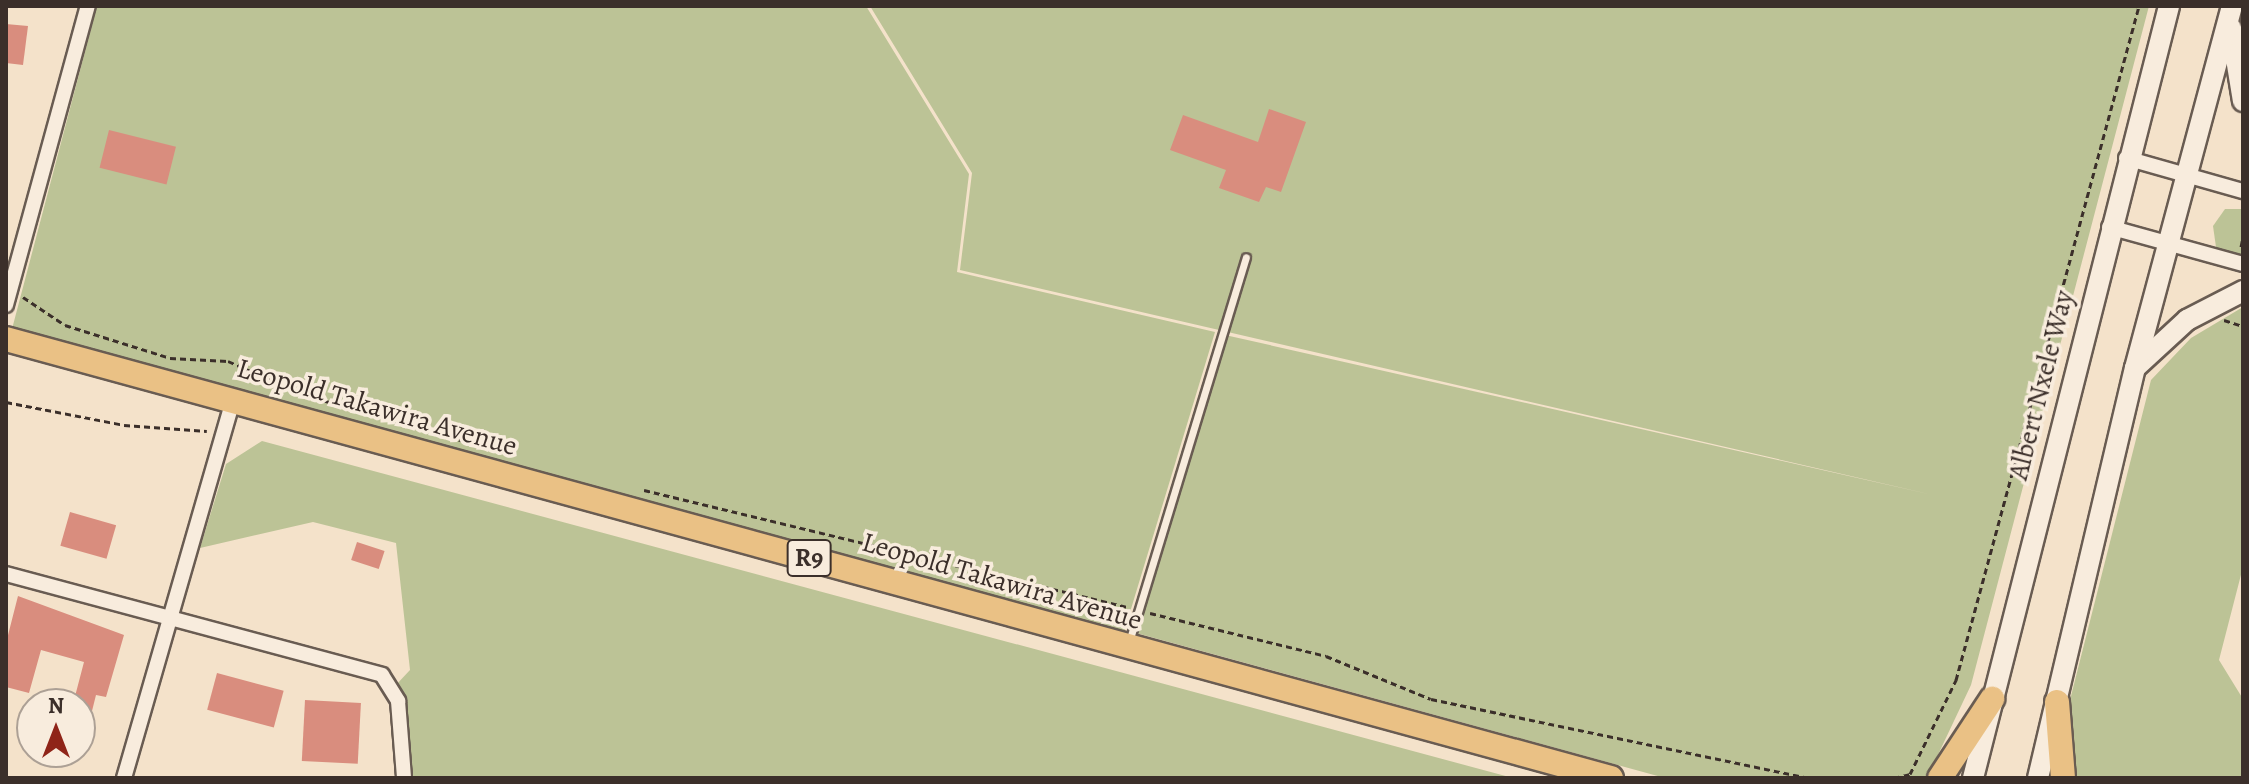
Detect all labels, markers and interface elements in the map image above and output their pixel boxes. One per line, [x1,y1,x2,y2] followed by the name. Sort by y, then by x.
[2001,287,2081,483] street label: Albert Nxele Way
[233,351,521,463] street label: Leopold Takawira Avenue
[858,525,1146,637] street label: Leopold Takawira Avenue
[785,536,833,580] road number: R9
[16,688,96,768] north arrow
[48,691,64,721] text: N

